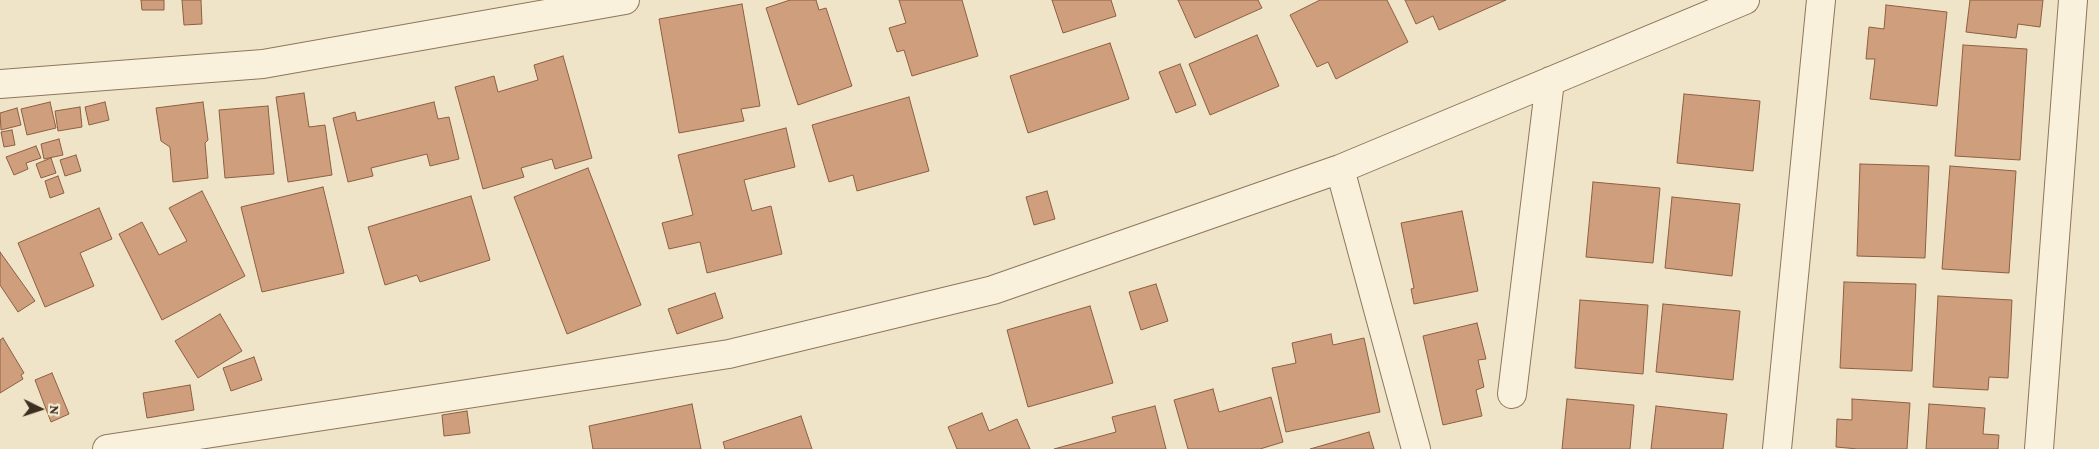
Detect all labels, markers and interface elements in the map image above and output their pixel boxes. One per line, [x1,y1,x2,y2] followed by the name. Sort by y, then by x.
[15,384,65,434] north arrow
[47,405,63,415] text: N

